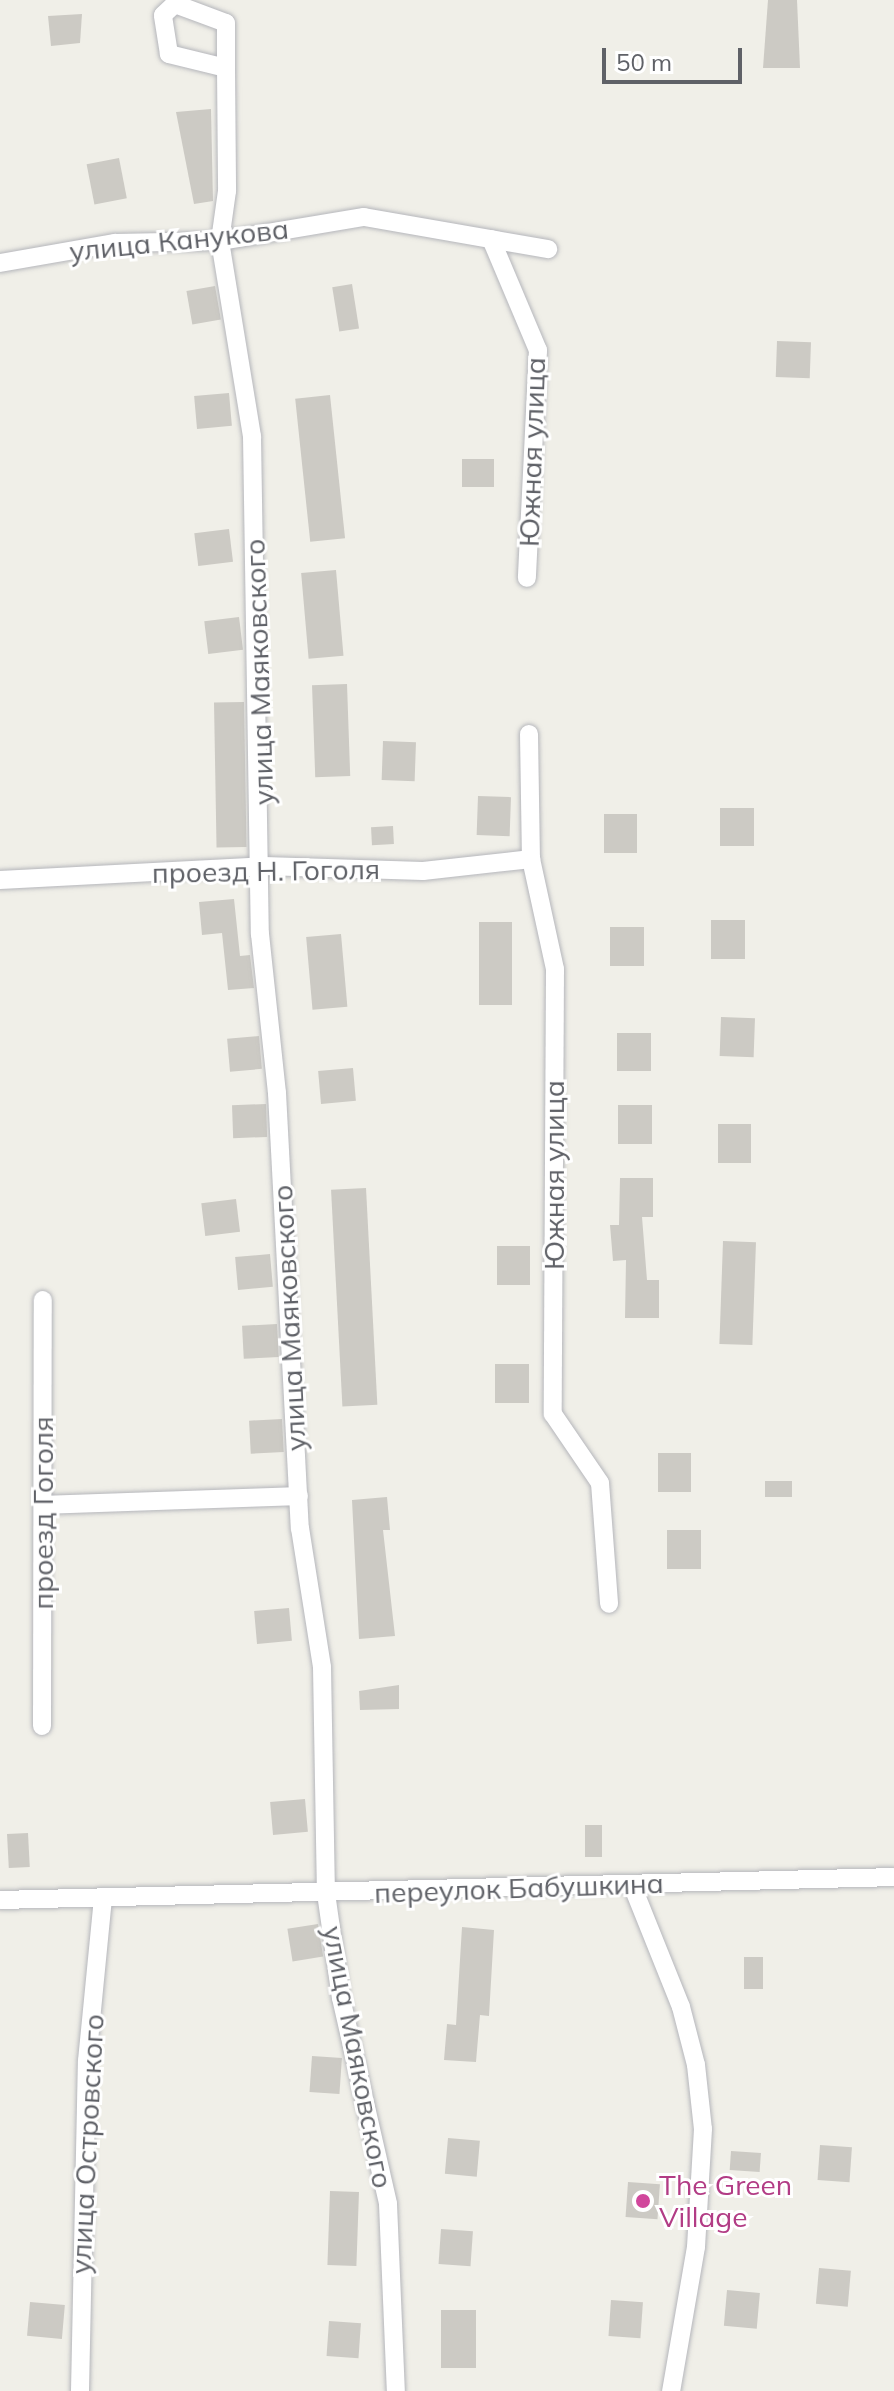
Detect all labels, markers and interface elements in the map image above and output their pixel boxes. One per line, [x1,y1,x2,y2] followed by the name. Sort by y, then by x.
[606,32,746,82] scale bar
[616,47,672,77] text: 50 m
[68,212,290,268] street label: улица Канукова
[512,357,552,547] street label: Южная улица
[238,538,280,806] street label: улица Маяковского
[152,852,380,890] street label: проезд Н. Гоголя
[537,1080,571,1270] street label: Южная улица
[265,1184,313,1452] street label: улица Маяковского
[26,1416,60,1610] street label: проезд Гоголя
[374,1866,664,1910] street label: переулок Бабушкина
[316,1923,400,2191] street label: улица Маяковского
[63,2013,111,2275] street label: улица Островского
[659,2168,792,2234] place label: The Green Village
[634,2192,652,2210] marker: The Green Village

